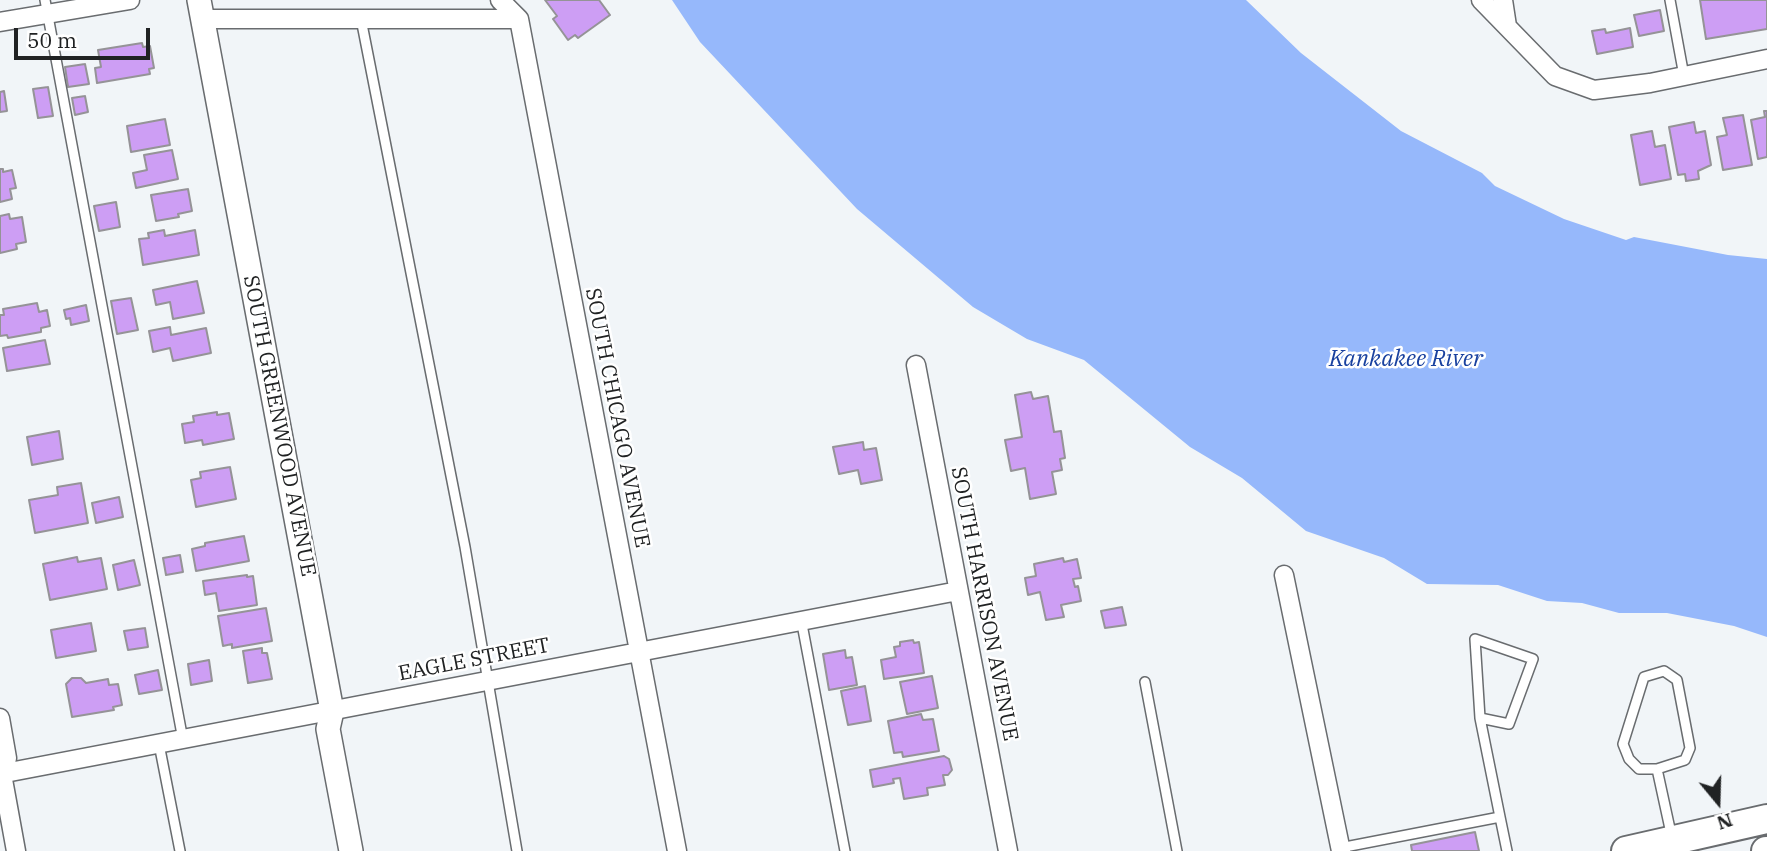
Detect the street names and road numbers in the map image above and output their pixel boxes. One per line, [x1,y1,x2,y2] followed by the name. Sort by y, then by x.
[237,273,321,579] street label: SOUTH GREENWOOD AVENUE
[579,286,655,550] street label: SOUTH CHICAGO AVENUE
[945,465,1023,743] street label: SOUTH HARRISON AVENUE
[396,633,552,687] street label: EAGLE STREET

